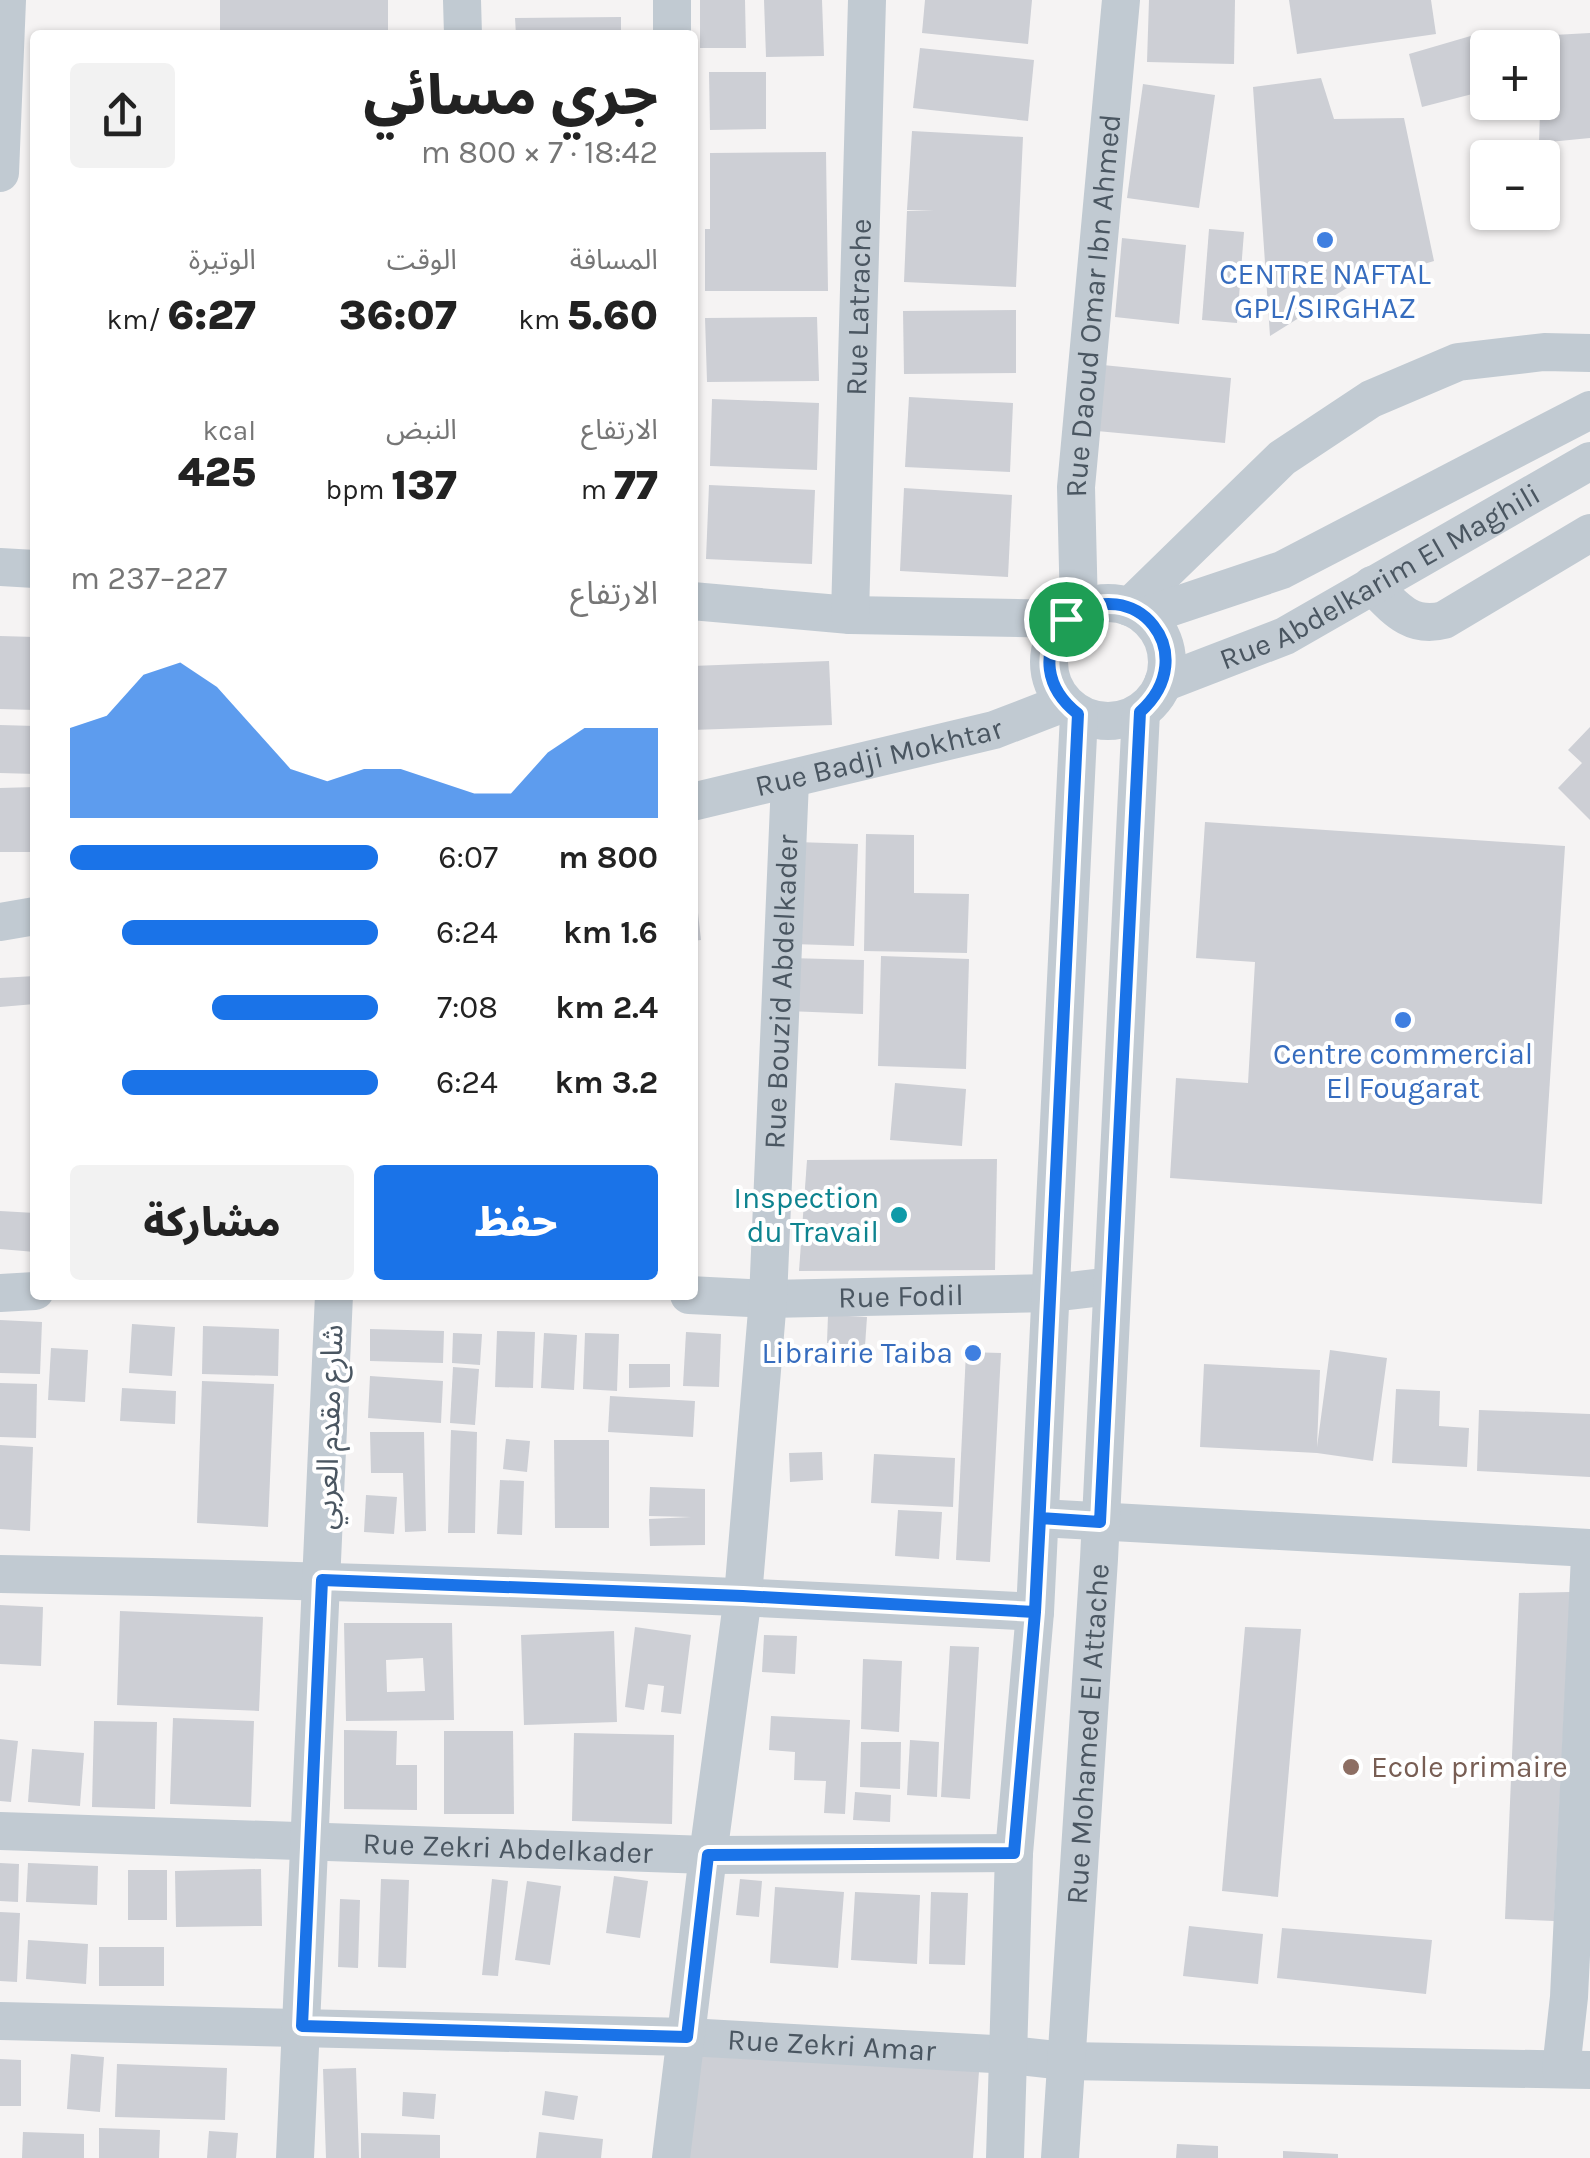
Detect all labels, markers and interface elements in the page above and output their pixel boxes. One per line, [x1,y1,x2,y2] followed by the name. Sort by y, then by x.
[1470,30,1560,230] map controls
[1470,30,1560,120] button: +
[70,63,175,168] button: share
[364,64,658,128] text: جري مسائي
[1058,112,1128,498] street label: Rue Daoud Omar Ibn Ahmed
[421,134,658,171] text: 18:42 · 7 × 800 m
[1470,140,1560,230] button: −
[838,218,879,396] street label: Rue Latrache
[1314,229,1336,251] marker: CENTRE NAFTAL GPL/SIRGHAZ
[189,243,256,276] text: الوتيرة
[387,243,457,276] text: الوقت
[570,243,658,276] text: المسافة
[1219,256,1431,326] place label: CENTRE NAFTAL GPL/SIRGHAZ
[167,290,256,340] text: 6:27
[339,290,457,340] text: 36:07
[567,290,658,340] text: 5.60
[107,303,167,336] text: /km
[518,303,567,336] text: km
[386,413,457,446] text: النبض
[581,413,658,446] text: الارتفاع
[203,414,256,447] text: kcal
[178,447,256,497] text: 425
[391,460,457,510] text: 137
[614,460,658,510] text: 77
[325,473,391,506] text: bpm
[581,473,614,506] text: m
[1214,475,1547,677] street label: Rue Abdelkarim El Maghili
[70,560,227,597] text: 227–237 m
[570,575,658,612] text: الارتفاع
[1024,577,1109,662] pin
[1039,592,1094,647] icon: arrive
[752,710,1008,804] street label: Rue Badji Mokhtar
[756,834,806,1150] street label: Rue Bouzid Abdelkader
[438,839,498,876] text: 6:07
[558,839,658,876] text: 800 m
[436,914,498,951] text: 6:24
[563,914,658,951] text: 1.6 km
[437,989,498,1026] text: 7:08
[555,989,658,1026] text: 2.4 km
[1392,1009,1414,1031] marker: Centre commercial El Fougarat
[1273,1036,1533,1106] place label: Centre commercial El Fougarat
[436,1064,498,1101] text: 6:24
[554,1064,658,1101] text: 3.2 km
[70,1165,354,1280] button: مشاركة
[374,1165,658,1280] button: حفظ
[734,1180,879,1250] place label: Inspection du Travail
[888,1204,910,1226] marker: Inspection du Travail
[838,1277,964,1316] street label: Rue Fodil
[307,1324,356,1530] street label: شارع مقدم العربي
[761,1335,953,1371] place label: Librairie Taiba
[962,1342,984,1364] marker: Librairie Taiba
[1059,1562,1117,1906] street label: Rue Mohamed El Attache
[1371,1749,1568,1785] place label: Ecole primaire
[1340,1756,1362,1778] marker: Ecole primaire
[362,1825,653,1871] street label: Rue Zekri Abdelkader
[726,2021,937,2069] street label: Rue Zekri Amar

